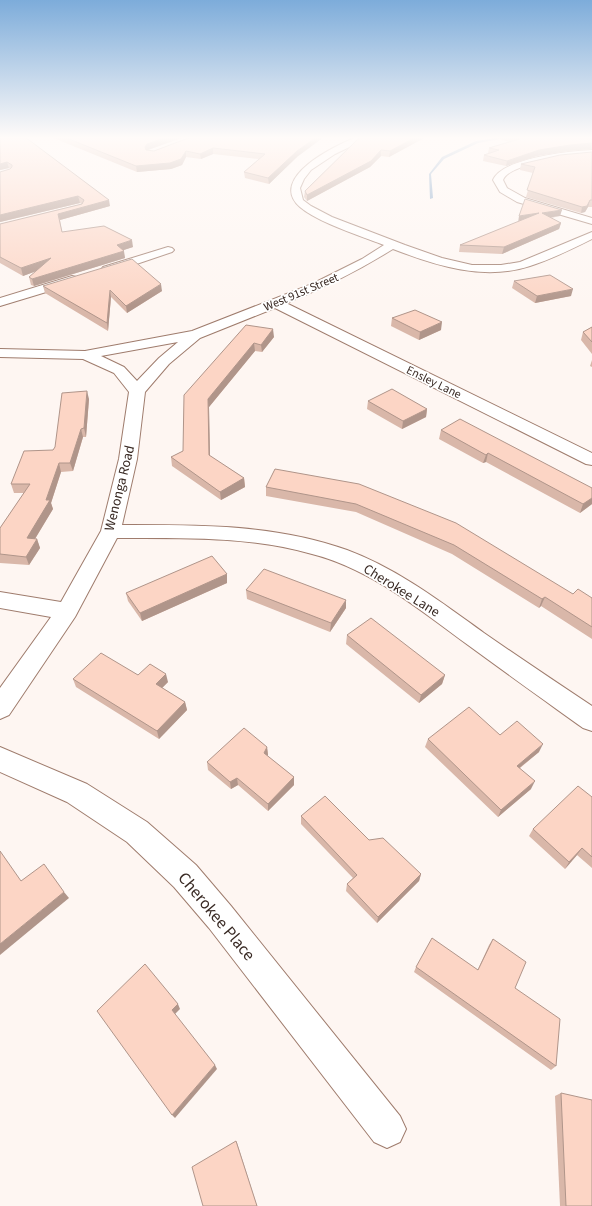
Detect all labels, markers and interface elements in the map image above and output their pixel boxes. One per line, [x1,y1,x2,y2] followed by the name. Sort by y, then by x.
[261,269,341,316] street label: West 91st Street
[403,362,464,403] street label: Ensley Lane
[100,443,140,533] street label: Wenonga Road
[359,559,444,622] street label: Cherokee Lane
[172,867,260,966] street label: Cherokee Place

